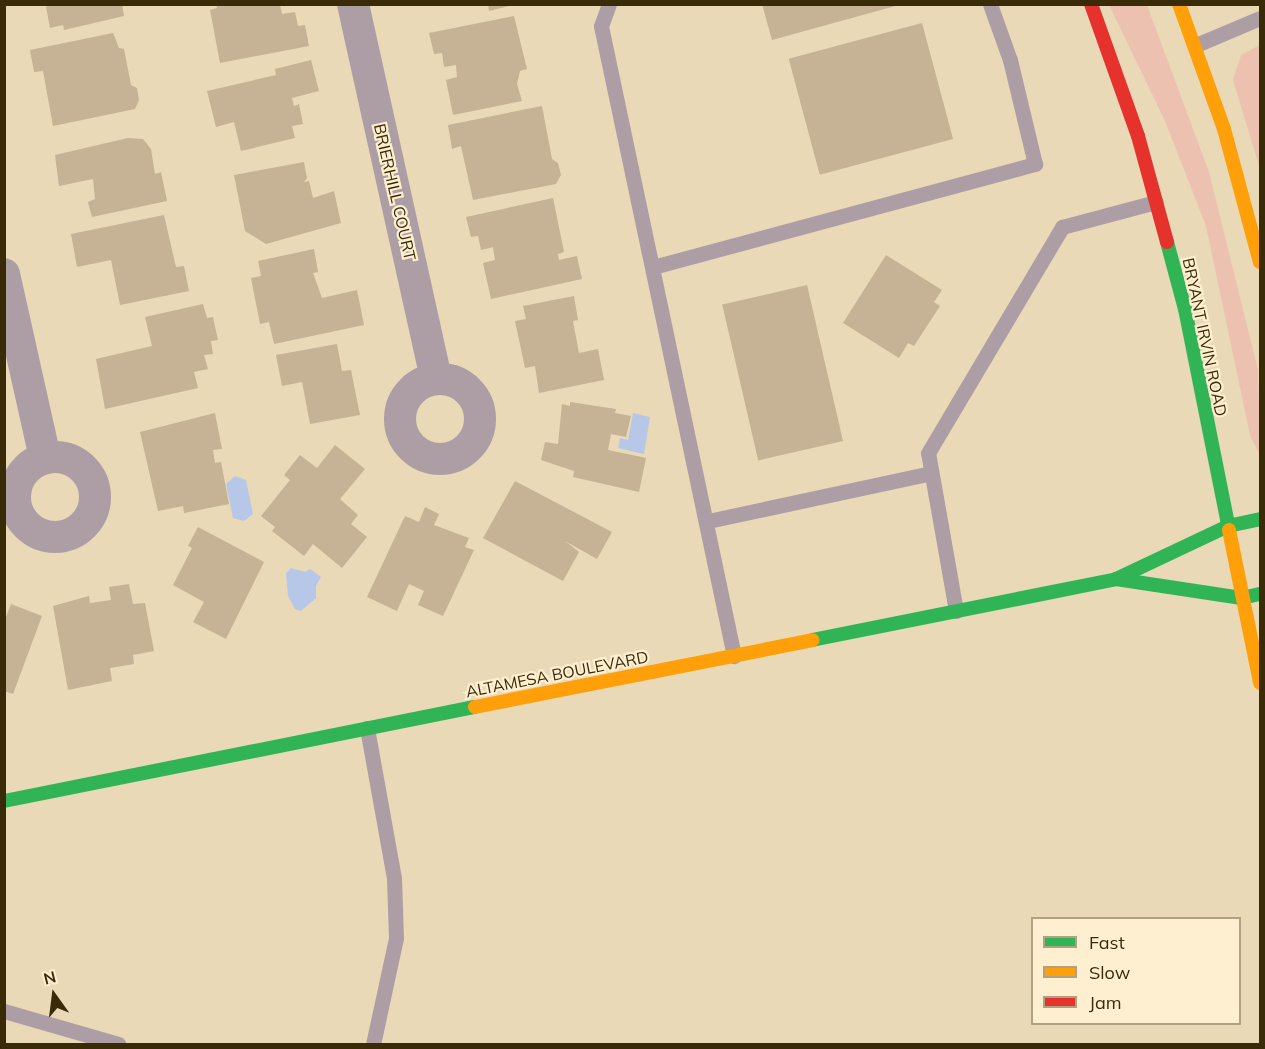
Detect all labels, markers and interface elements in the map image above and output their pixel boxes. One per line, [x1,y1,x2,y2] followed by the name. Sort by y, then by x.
[370,122,420,262] street label: BRIERHILL COURT
[1179,256,1231,418] street label: BRYANT IRVIN ROAD
[464,647,650,701] street label: ALTAMESA BOULEVARD
[1031,917,1241,1025] legend
[1089,931,1125,954] text: Fast
[1089,961,1130,984] text: Slow
[24,965,84,1025] north arrow
[41,966,58,989] text: N
[1089,991,1122,1014] text: Jam

